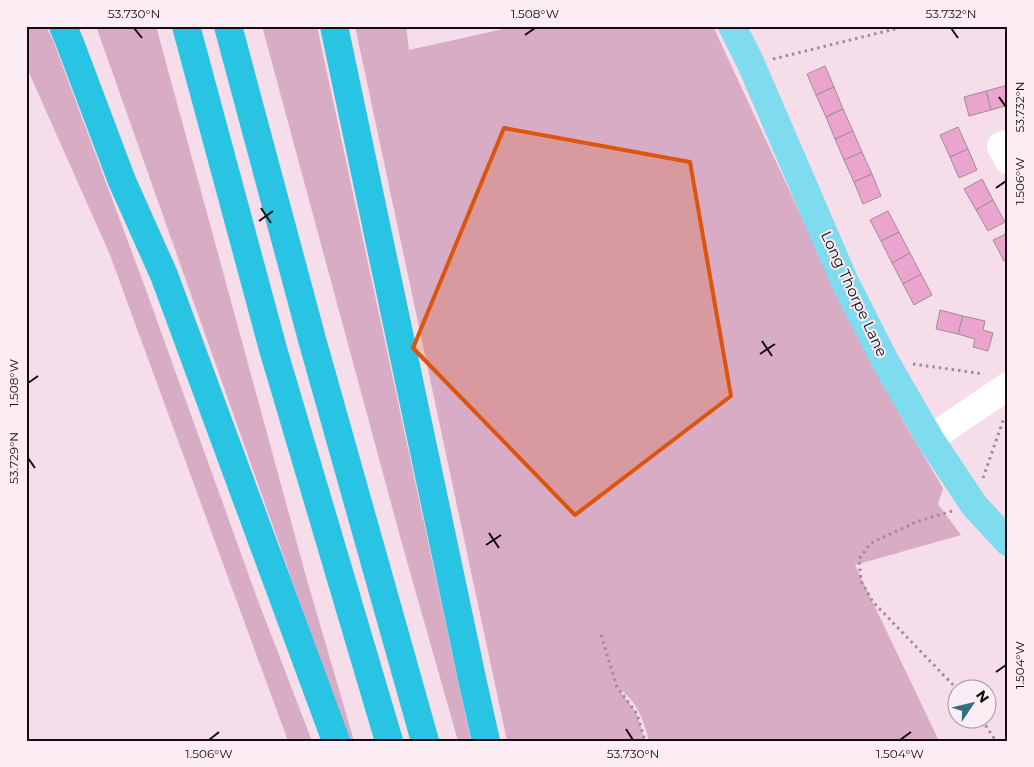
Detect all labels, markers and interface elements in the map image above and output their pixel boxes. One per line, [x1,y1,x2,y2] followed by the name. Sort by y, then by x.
[108,6,160,21] text: 53.730°N
[511,6,559,21] text: 1.508°W
[925,6,977,21] text: 53.732°N
[1012,81,1027,133] text: 53.732°N
[1012,157,1027,205] text: 1.506°W
[817,228,892,360] street label: Long Thorpe Lane
[6,359,21,407] text: 1.508°W
[6,432,21,484] text: 53.729°N
[1012,641,1027,689] text: 1.504°W
[946,680,996,730] north arrow
[972,687,993,706] text: N
[185,746,233,761] text: 1.506°W
[607,746,659,761] text: 53.730°N
[876,746,924,761] text: 1.504°W

